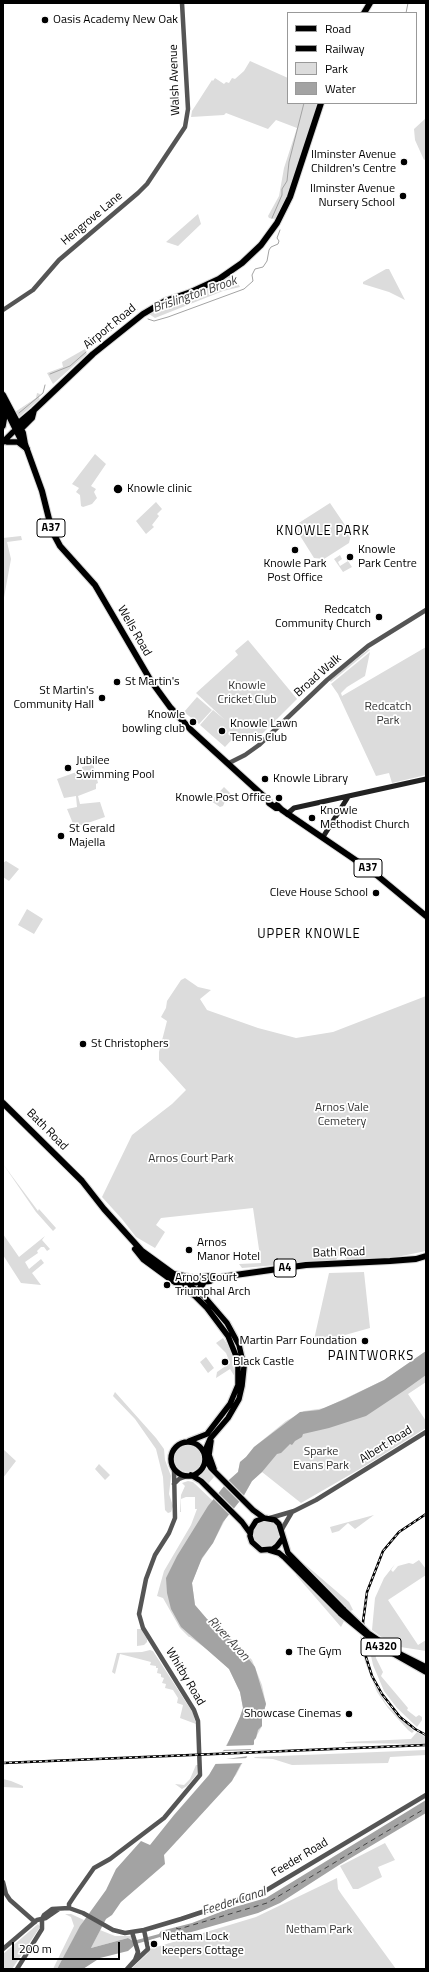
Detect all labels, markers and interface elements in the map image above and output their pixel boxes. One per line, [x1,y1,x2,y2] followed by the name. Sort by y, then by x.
[287,12,417,104] legend
[53,13,178,27] place label: Oasis Academy New Oak
[40,15,50,25] marker: Oasis Academy New Oak
[325,19,351,38] text: Road
[325,39,365,58] text: Railway
[167,44,183,116] street label: Walsh Avenue
[325,59,348,78] text: Park
[325,79,356,98] text: Water
[311,148,396,176] place label: Ilminster Avenue Children's Centre
[399,157,409,167] marker: Ilminster Avenue Children's Centre
[310,182,395,210] place label: Ilminster Avenue Nursery School
[58,189,126,249] street label: Hengrove Lane
[398,191,408,201] marker: Ilminster Avenue Nursery School
[151,273,239,317] water label: Brislington Brook
[81,301,139,353] street label: Airport Road
[127,482,192,496] place label: Knowle clinic
[112,483,124,495] marker: Knowle clinic
[37,519,65,537] road number: A37
[276,524,370,540] district label: KNOWLE PARK
[358,543,417,571] place label: Knowle Park Centre
[290,545,300,555] marker: Knowle Park Post Office
[345,552,355,562] marker: Knowle Park Centre
[263,557,327,585] place label: Knowle Park Post Office
[114,603,154,659] street label: Wells Road
[275,603,371,631] place label: Redcatch Community Church
[374,612,384,622] marker: Redcatch Community Church
[291,652,345,700] street label: Broad Walk
[125,675,180,689] place label: St Martin's
[112,677,122,687] marker: St Martin's
[218,679,276,707] park label: Knowle Cricket Club
[13,684,94,712] place label: St Martin's Community Hall
[97,693,107,703] marker: St Martin's Community Hall
[365,700,411,728] park label: Redcatch Park
[122,708,185,736] place label: Knowle bowling club
[188,717,198,727] marker: Knowle bowling club
[230,717,297,745] place label: Knowle Lawn Tennis Club
[217,726,227,736] marker: Knowle Lawn Tennis Club
[76,754,155,782] place label: Jubilee Swimming Pool
[63,763,73,773] marker: Jubilee Swimming Pool
[273,772,348,786] place label: Knowle Library
[260,774,270,784] marker: Knowle Library
[175,791,271,805] place label: Knowle Post Office
[274,793,284,803] marker: Knowle Post Office
[320,804,409,832] place label: Knowle Methodist Church
[307,813,317,823] marker: Knowle Methodist Church
[69,822,115,850] place label: St Gerald Majella
[56,831,66,841] marker: St Gerald Majella
[354,859,382,877] road number: A37
[270,886,368,900] place label: Cleve House School
[371,888,381,898] marker: Cleve House School
[257,927,361,943] district label: UPPER KNOWLE
[91,1037,169,1051] place label: St Christophers
[78,1039,88,1049] marker: St Christophers
[315,1101,369,1129] park label: Arnos Vale Cemetery
[23,1106,71,1154] street label: Bath Road
[148,1152,234,1166] park label: Arnos Court Park
[197,1236,260,1264] place label: Arnos Manor Hotel
[184,1245,194,1255] marker: Arnos Manor Hotel
[312,1245,366,1261] street label: Bath Road
[274,1259,296,1277] road number: A4
[175,1271,251,1299] place label: Arno's Court Triumphal Arch
[162,1280,172,1290] marker: Arno's Court Triumphal Arch
[240,1334,357,1348] place label: Martin Parr Foundation
[360,1336,370,1346] marker: Martin Parr Foundation
[328,1349,414,1365] district label: PAINTWORKS
[233,1355,294,1369] place label: Black Castle
[220,1357,230,1367] marker: Black Castle
[357,1423,415,1467] street label: Albert Road
[293,1445,349,1473] park label: Sparke Evans Park
[204,1614,252,1664] water label: River Avon
[361,1638,401,1656] road number: A4320
[297,1645,342,1659] place label: The Gym
[162,1646,208,1708] street label: Whitby Road
[284,1647,294,1657] marker: The Gym
[244,1707,341,1721] place label: Showcase Cinemas
[344,1709,354,1719] marker: Showcase Cinemas
[269,1836,331,1880] street label: Feeder Road
[200,1884,268,1920] water label: Feeder Canal
[286,1923,352,1937] park label: Netham Park
[162,1930,244,1958] place label: Netham Lock keepers Cottage
[14,1934,122,1960] scale bar
[19,1939,52,1958] text: 200 m
[149,1939,159,1949] marker: Netham Lock keepers Cottage

